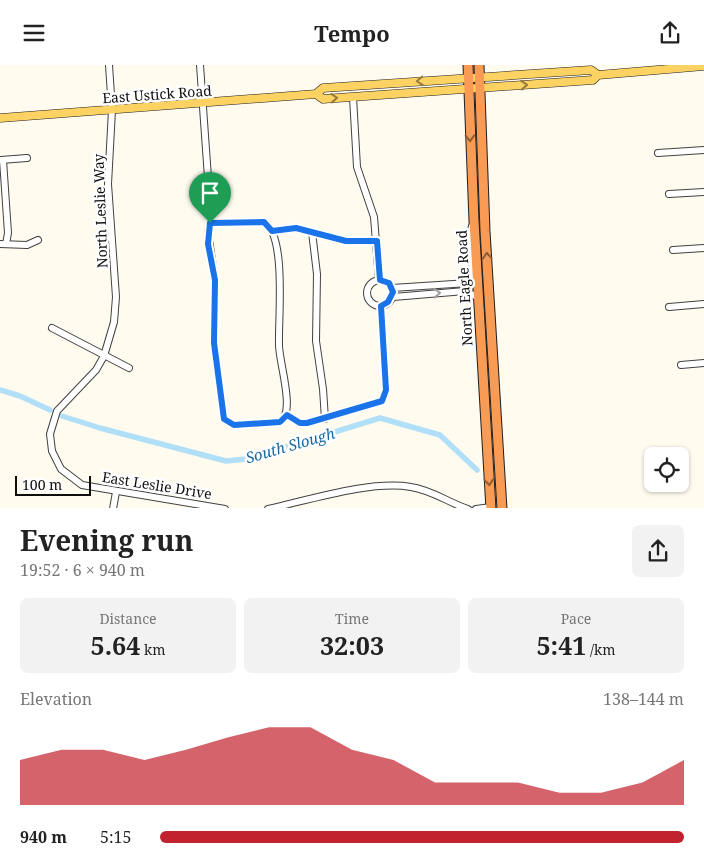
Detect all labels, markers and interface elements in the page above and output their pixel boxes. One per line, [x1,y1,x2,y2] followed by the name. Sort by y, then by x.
[314,18,390,48] text: Tempo
[20,19,48,47] icon: menu
[656,19,684,47] icon: share
[415,76,423,87] one-way arrow
[521,80,529,91] one-way arrow
[102,81,213,107] street label: East Ustick Road
[330,93,338,104] one-way arrow
[465,134,475,142] one-way arrow
[89,153,111,269] street label: North Leslie Way
[189,172,231,223] pin
[196,179,224,207] icon: arrive
[451,229,477,347] street label: North Eagle Road
[482,252,493,260] one-way arrow
[433,287,441,298] one-way arrow
[243,423,337,467] water label: South Slough
[644,447,689,492] map controls
[644,447,689,492] button: locate
[101,467,213,503] street label: East Leslie Drive
[15,473,91,497] scale bar
[22,475,62,494] text: 100 m
[484,478,495,486] one-way arrow
[20,521,193,559] text: Evening run
[632,525,684,577] button: share
[20,559,145,581] text: 19:52 · 6 × 940 m
[99,609,157,628] text: Distance
[335,609,369,628] text: Time
[561,609,591,628] text: Pace
[91,628,140,662] text: 5.64
[320,628,384,662] text: 32:03
[536,628,586,662] text: 5:41
[140,640,165,659] text: km
[586,640,616,659] text: /km
[20,688,92,710] text: Elevation
[603,688,684,710] text: 138–144 m
[20,826,67,848] text: 940 m
[100,826,131,848] text: 5:15

